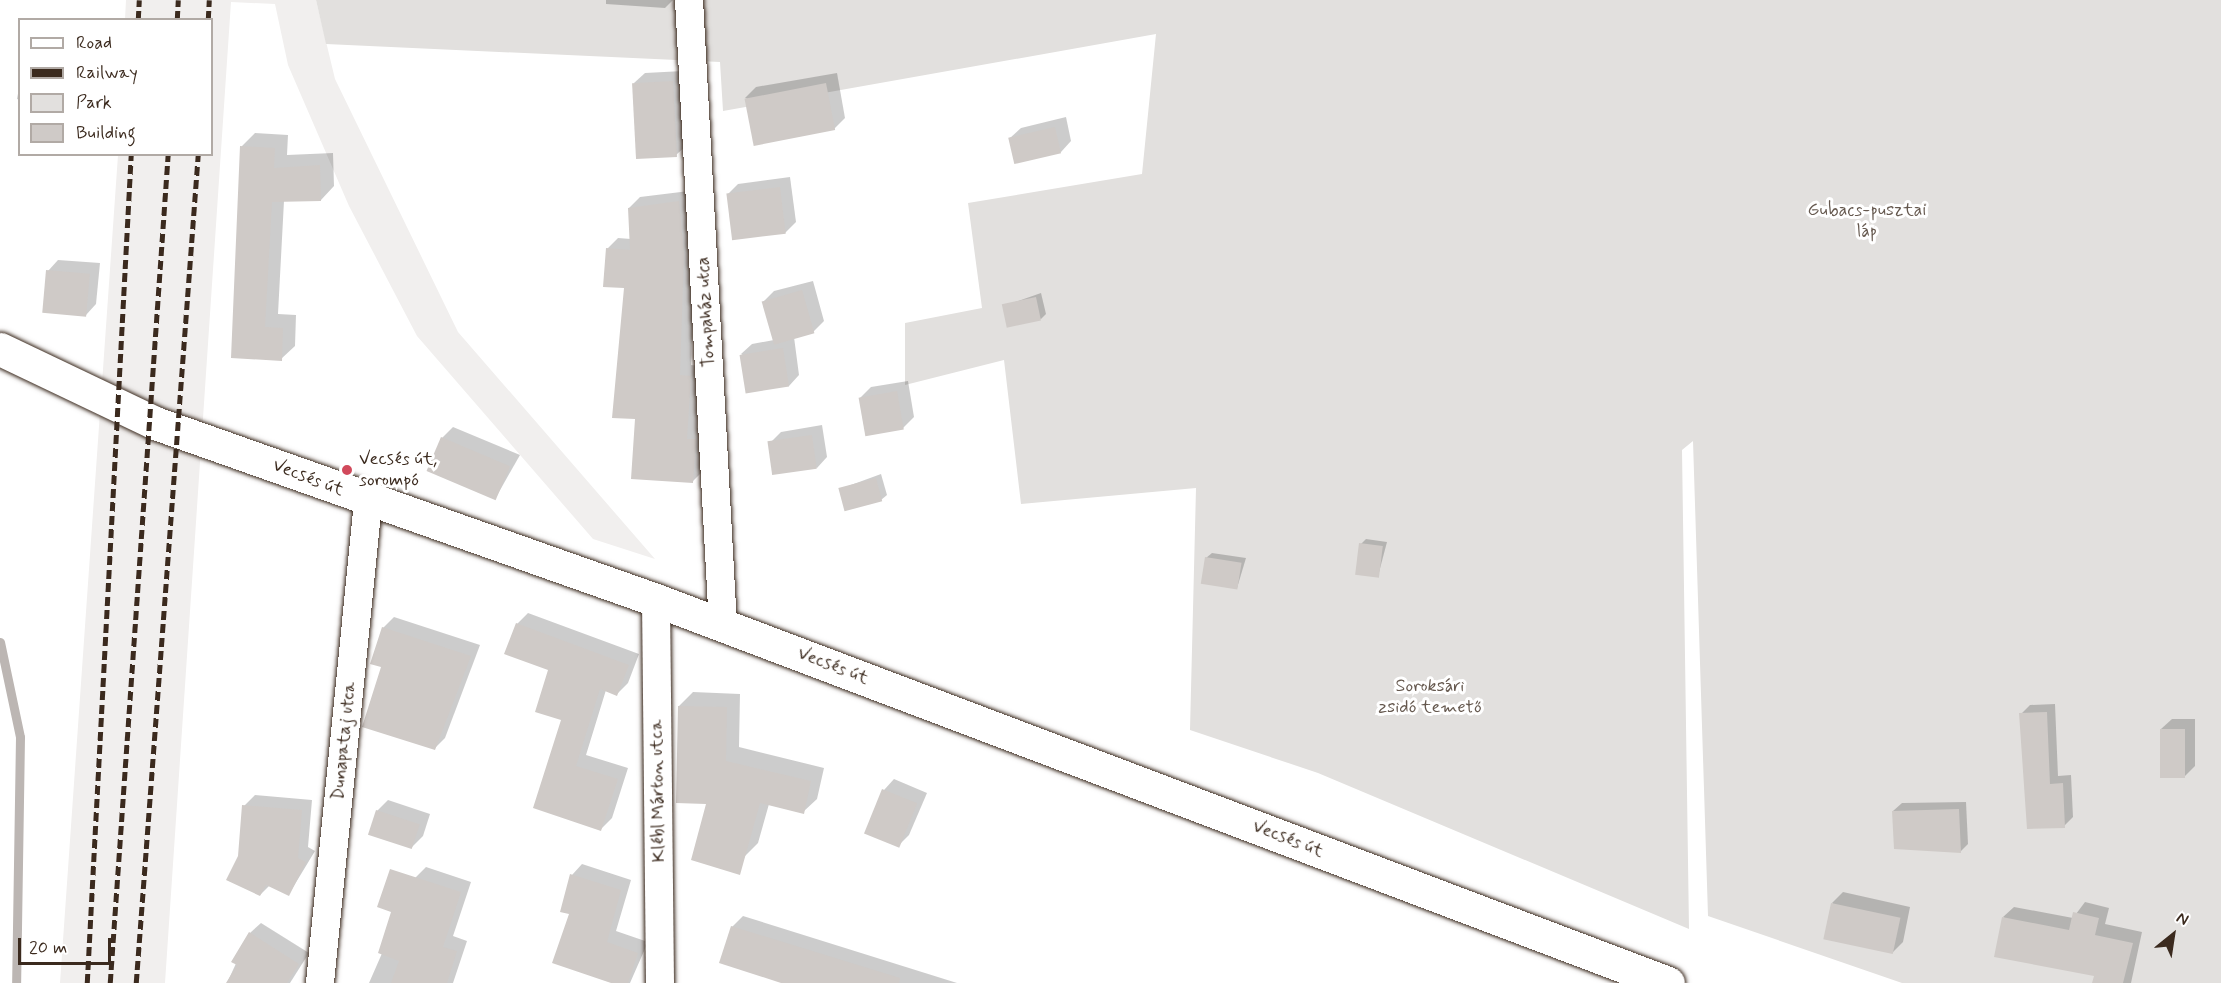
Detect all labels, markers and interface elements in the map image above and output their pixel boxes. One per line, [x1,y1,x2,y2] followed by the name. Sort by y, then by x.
[18,18,213,156] legend
[76,31,112,55] text: Road
[76,61,138,85] text: Railway
[76,91,112,115] text: Park
[76,121,136,145] text: Building
[1808,200,1926,242] park label: Gubacs-pusztai láp
[692,254,720,370] street label: Tompaház utca
[359,449,437,492] place label: Vecsés út, sorompó
[269,455,347,501] street label: Vecsés út
[340,463,354,477] marker: Vecsés út, sorompó
[794,643,872,689] street label: Vecsés út
[1378,676,1482,718] park label: Soroksári zsidó temető
[327,679,361,803] street label: Dunapataj utca
[646,719,670,863] street label: Klébl Márton utca
[1249,816,1327,862] street label: Vecsés út
[2143,905,2203,965] north arrow
[2172,907,2192,931] text: N
[21,926,114,964] scale bar
[29,936,67,960] text: 20 m

